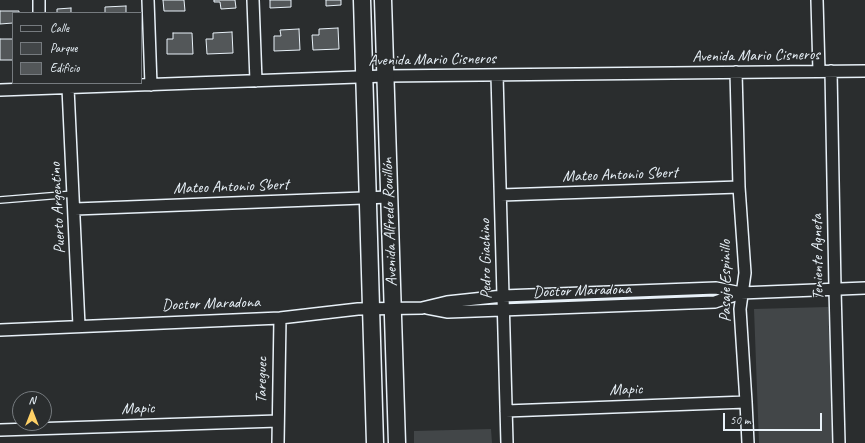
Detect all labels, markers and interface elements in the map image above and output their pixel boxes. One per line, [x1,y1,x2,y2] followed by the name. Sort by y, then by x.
[12,12,142,84] legend
[50,20,69,36] text: Calle
[50,40,78,56] text: Parque
[692,45,820,67] street label: Avenida Mario Cisneros
[368,49,496,71] street label: Avenida Mario Cisneros
[50,60,80,76] text: Edificio
[378,157,402,287] street label: Avenida Alfredo Rouillón
[46,162,70,254] street label: Puerto Argentino
[562,163,678,187] street label: Mateo Antonio Sbert
[173,175,289,199] street label: Mateo Antonio Sbert
[808,214,828,300] street label: Teniente Agneta
[476,219,496,299] street label: Pedro Giachino
[716,240,736,322] street label: Pasaje Espinillo
[533,280,631,302] street label: Doctor Maradona
[162,293,260,315] street label: Doctor Maradona
[252,357,272,403] street label: Tareguec
[609,380,643,400] street label: Mapic
[12,391,52,431] north arrow
[29,393,35,407] text: N
[121,399,155,419] street label: Mapic
[725,405,824,431] scale bar
[730,412,750,428] text: 50 m

